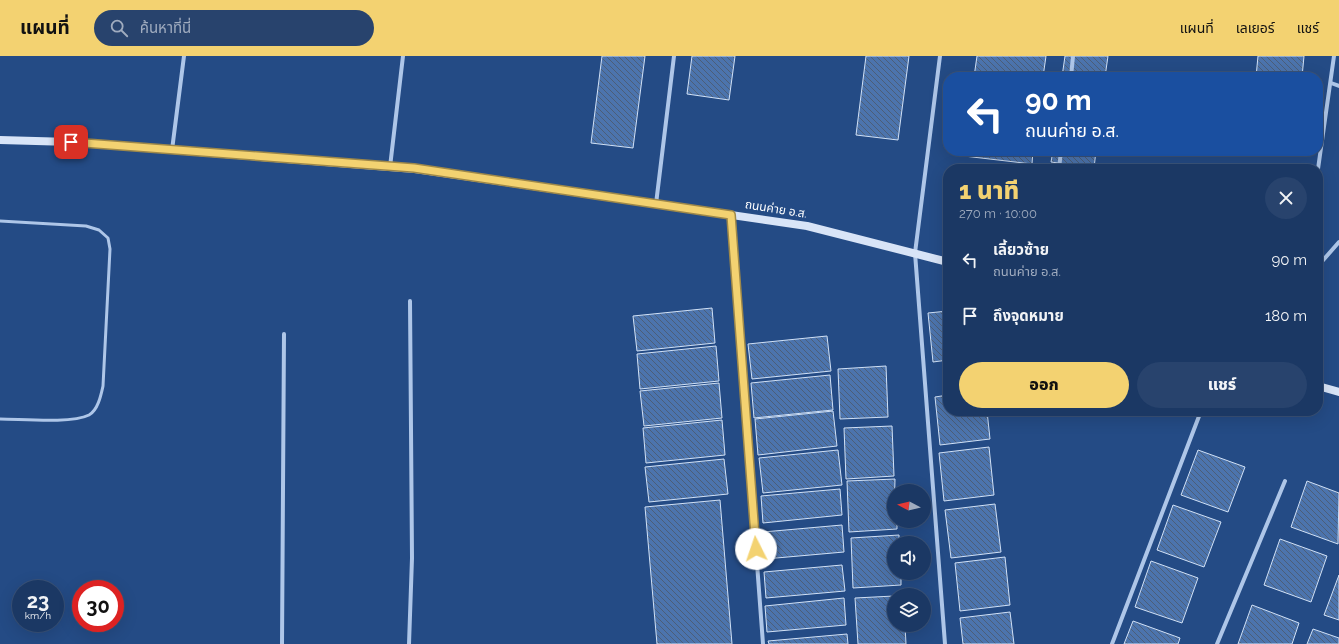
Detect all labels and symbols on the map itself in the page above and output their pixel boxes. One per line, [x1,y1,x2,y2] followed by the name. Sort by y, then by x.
[54,125,88,159] pin
[744,197,808,221] street label: ถนนค่าย อ.ส.
[887,484,931,528] north arrow
[735,528,777,570] position arrow
[72,580,124,632] speed limit sign: 30

